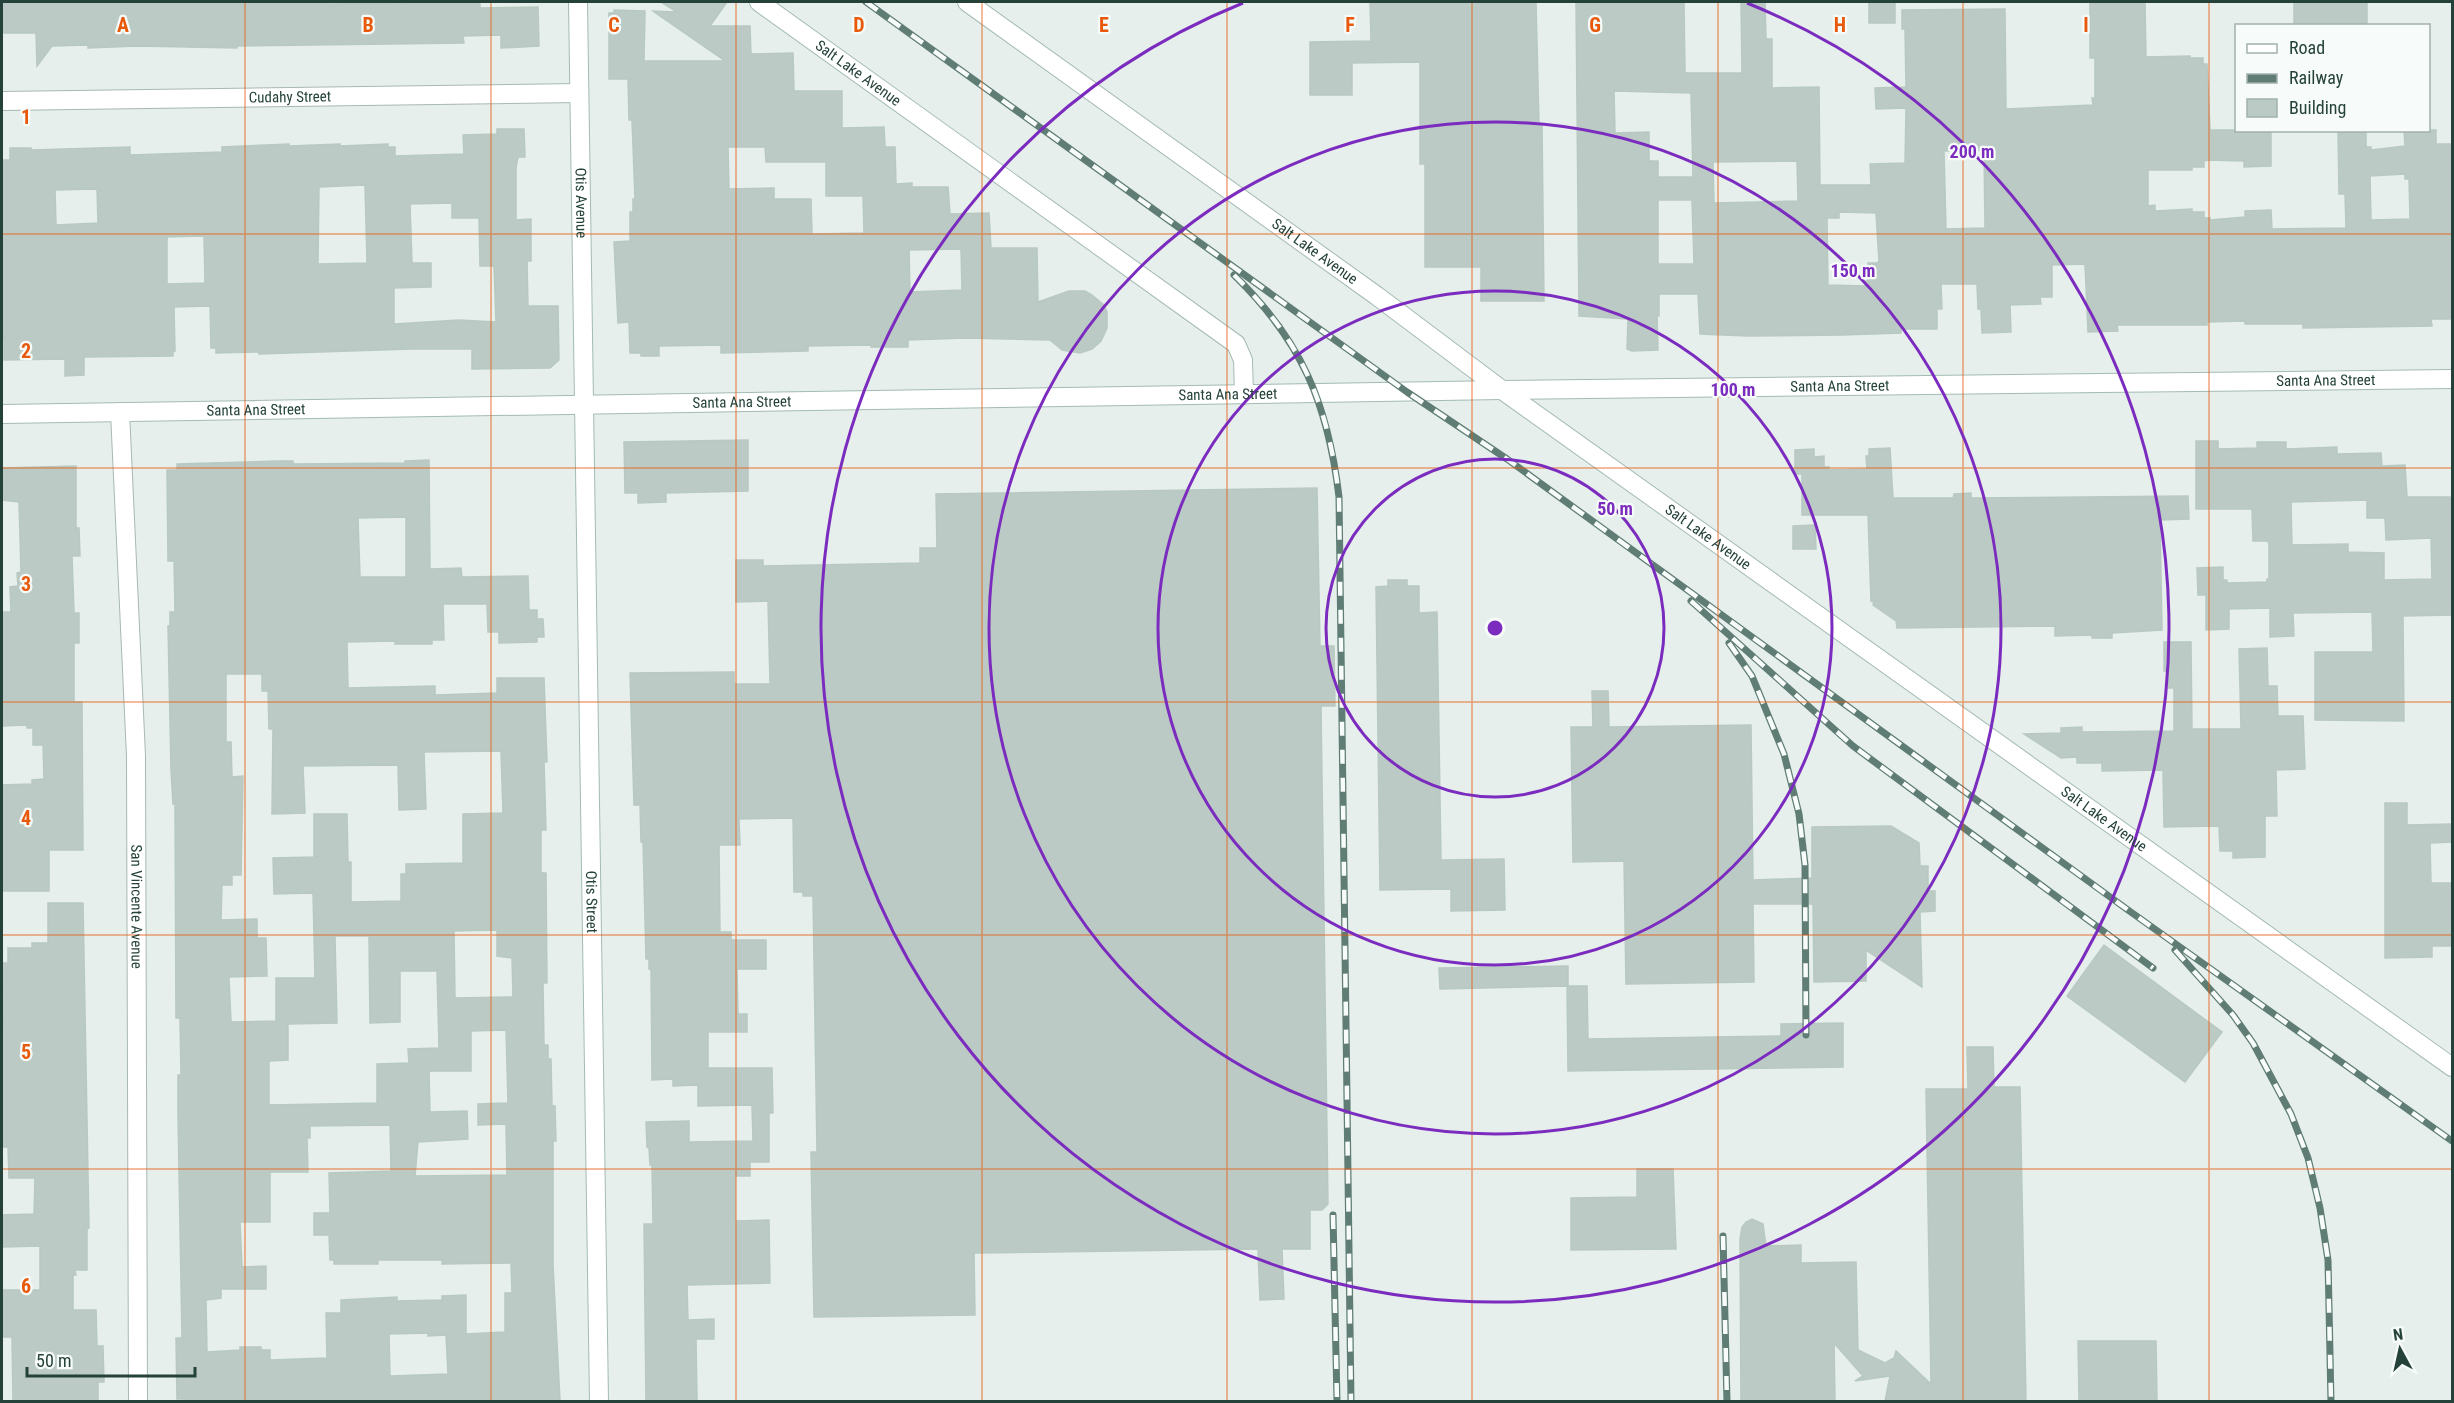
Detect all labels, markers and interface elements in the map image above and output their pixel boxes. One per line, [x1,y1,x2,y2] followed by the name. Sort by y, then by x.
[117,13,129,37] text: A
[362,13,374,37] text: B
[608,13,620,37] text: C
[853,13,865,37] text: D
[1099,13,1109,37] text: E
[1345,13,1355,37] text: F
[1589,13,1601,37] text: G
[1834,13,1846,37] text: H
[2083,13,2089,37] text: I
[2235,24,2430,132] legend
[812,36,904,110] street label: Salt Lake Avenue
[2289,37,2325,58] text: Road
[2289,67,2344,88] text: Railway
[249,87,331,107] street label: Cudahy Street
[2289,97,2346,118] text: Building
[21,105,31,129] text: 1
[1950,141,1994,162] text: 200 m
[571,168,591,238] street label: Otis Avenue
[1269,215,1361,288] street label: Salt Lake Avenue
[1831,260,1875,281] text: 150 m
[21,339,31,363] text: 2
[2276,371,2375,390] street label: Santa Ana Street
[1790,377,1889,396] street label: Santa Ana Street
[1711,379,1755,400] text: 100 m
[1178,385,1278,404] street label: Santa Ana Street
[692,392,792,412] street label: Santa Ana Street
[206,400,306,420] street label: Santa Ana Street
[1597,498,1633,519] text: 50 m
[1662,500,1754,574] street label: Salt Lake Avenue
[21,572,31,596] text: 3
[1485,618,1505,638] centre of rings
[2058,782,2150,856] street label: Salt Lake Avenue
[21,806,31,830] text: 4
[127,844,146,969] street label: San Vincente Avenue
[582,871,601,933] street label: Otis Street
[21,1040,31,1064] text: 5
[21,1274,31,1298] text: 6
[2370,1319,2430,1379] north arrow
[2392,1325,2404,1345] text: N
[27,1340,195,1378] scale bar
[36,1350,71,1371] text: 50 m

